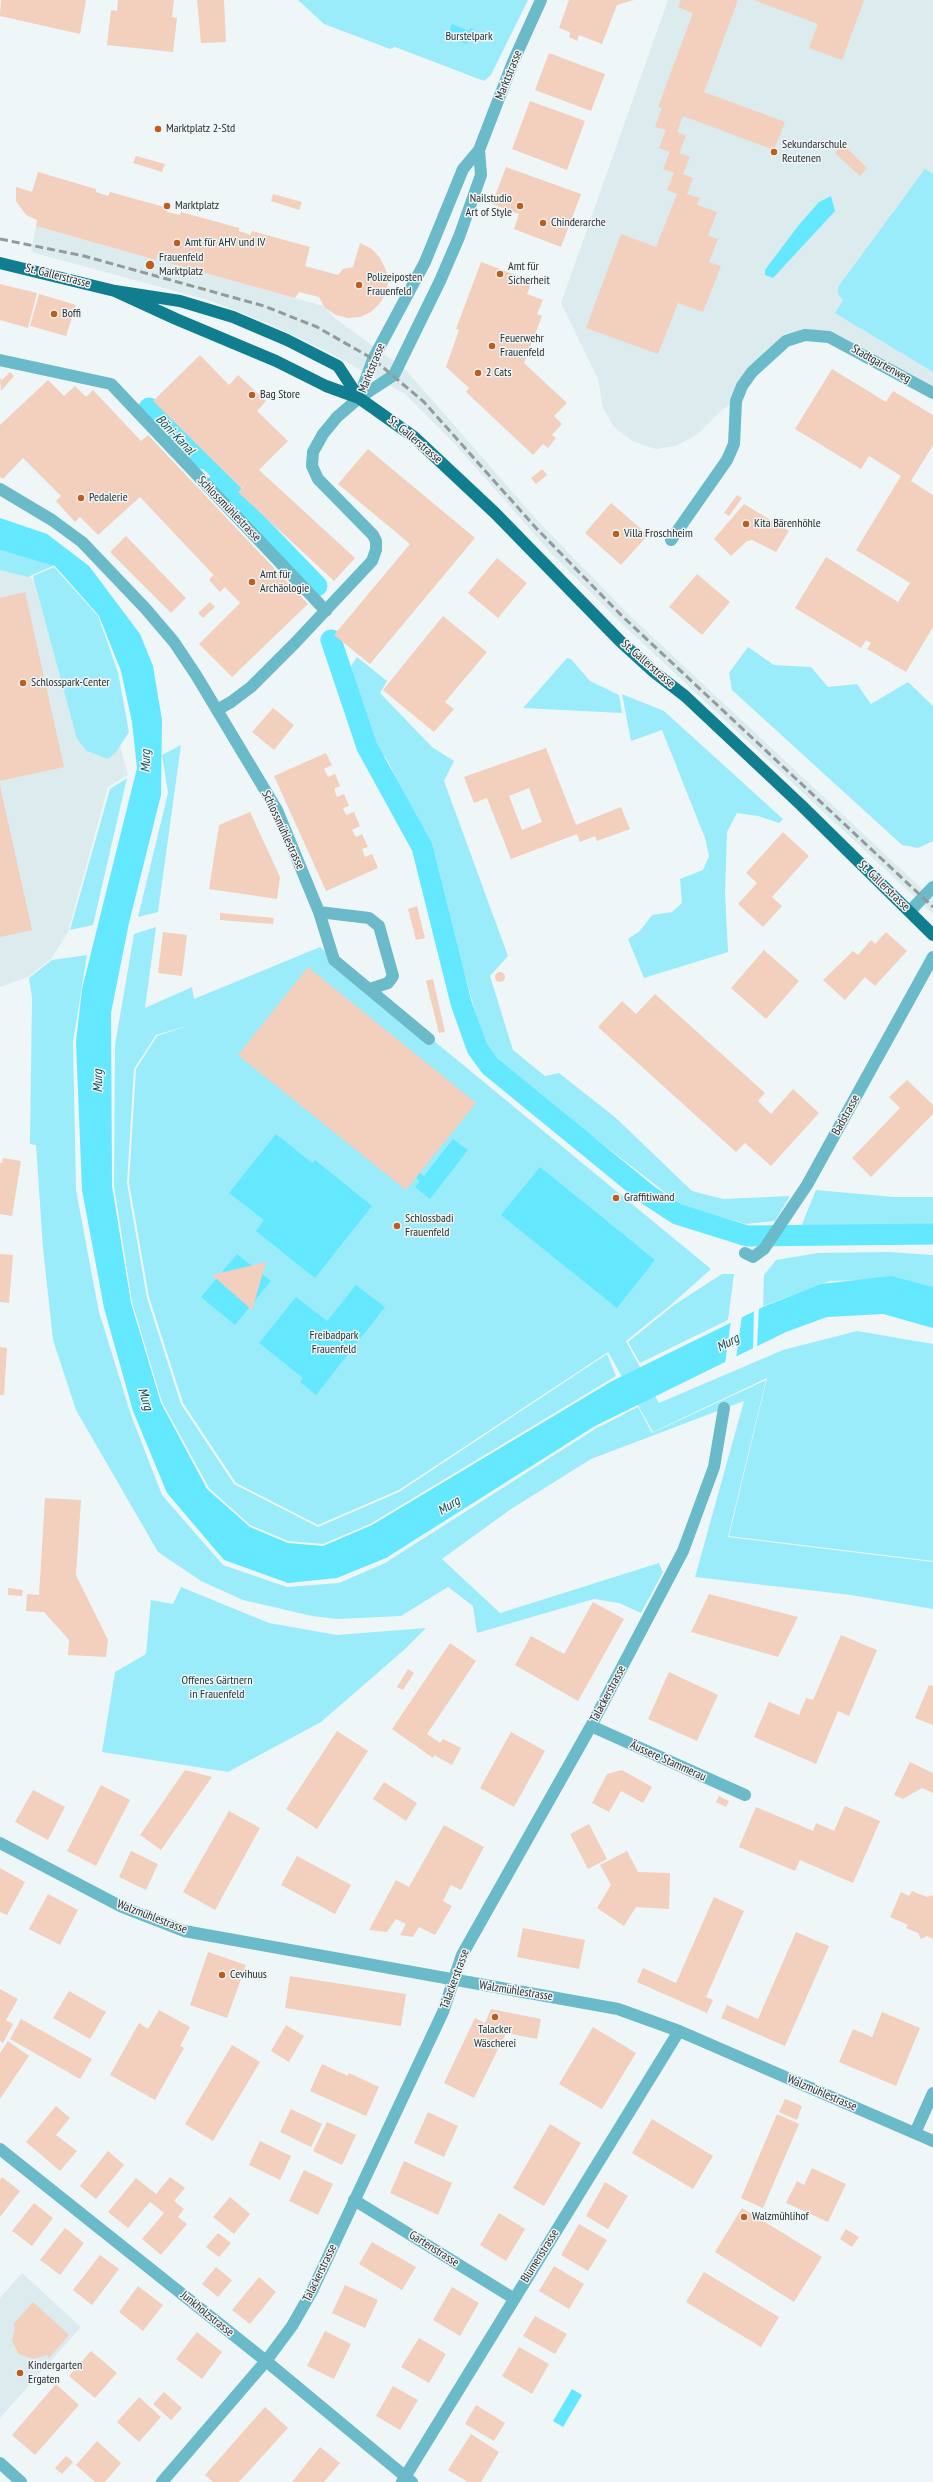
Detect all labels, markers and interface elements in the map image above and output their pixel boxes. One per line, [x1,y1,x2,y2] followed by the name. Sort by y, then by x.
[445,30,493,44] park label: Burstelpark
[493,48,525,102] street label: Marktstrasse
[166,122,235,136] place label: Marktplatz 2-Std
[153,124,163,134] marker: Marktplatz 2-Std
[782,138,847,166] place label: Sekundarschule Reutenen
[769,147,779,157] marker: Sekundarschule Reutenen
[466,192,512,220] place label: Nailstudio Art of Style
[175,199,219,213] place label: Marktplatz
[162,201,172,211] marker: Marktplatz
[515,201,525,211] marker: Nailstudio Art of Style
[551,216,606,230] place label: Chinderarche
[538,218,548,228] marker: Chinderarche
[185,236,265,250] place label: Amt für AHV und IV
[172,238,182,248] marker: Amt für AHV und IV
[159,251,203,279] place label: Frauenfeld Marktplatz
[144,259,156,271] marker: Frauenfeld Marktplatz
[508,260,550,288] place label: Amt für Sicherheit
[24,261,92,291] street label: St. Gallerstrasse
[495,269,505,279] marker: Amt für Sicherheit
[367,271,422,299] place label: Polizeiposten Frauenfeld
[354,280,364,290] marker: Polizeiposten Frauenfeld
[62,307,81,321] place label: Boffi
[49,309,59,319] marker: Boffi
[500,332,544,360] place label: Feuerwehr Frauenfeld
[356,341,388,395] street label: Marktstrasse
[487,341,497,351] marker: Feuerwehr Frauenfeld
[849,342,913,386] street label: Stadtgartenweg
[486,366,511,380] place label: 2 Cats
[473,368,483,378] marker: 2 Cats
[260,388,300,402] place label: Bag Store
[247,390,257,400] marker: Bag Store
[152,412,198,458] water label: Böni-Kanal
[385,413,445,467] street label: St. Gallerstrasse
[194,473,264,545] street label: Schlossmühlestrasse
[89,491,128,505] place label: Pedalerie
[76,493,86,503] marker: Pedalerie
[754,517,821,531] place label: Kita Bärenhöhle
[741,519,751,529] marker: Kita Bärenhöhle
[624,527,693,541] place label: Villa Froschheim
[611,529,621,539] marker: Villa Froschheim
[260,568,309,596] place label: Amt für Archäologie
[247,577,257,587] marker: Amt für Archäologie
[618,637,678,691] street label: St. Gallerstrasse
[31,676,110,690] place label: Schlosspark-Center
[18,678,28,688] marker: Schlosspark-Center
[138,749,154,773] water label: Murg
[258,788,308,872] street label: Schlossmühlestrasse
[855,858,913,914] street label: St. Gallerstrasse
[90,1069,106,1093] water label: Murg
[829,1092,863,1138] street label: Badstrasse
[624,1191,675,1205] place label: Graffitiwand
[611,1193,621,1203] marker: Graffitiwand
[405,1212,454,1240] place label: Schlossbadi Frauenfeld
[392,1221,402,1231] marker: Schlossbadi Frauenfeld
[310,1329,358,1357] park label: Freibadpark Frauenfeld
[714,1331,742,1355] water label: Murg
[134,1386,156,1412] water label: Murg
[435,1493,463,1519] water label: Murg
[587,1663,629,1725] street label: Talackerstrasse
[182,1674,252,1702] park label: Offenes Gärtnern in Frauenfeld
[628,1738,708,1784] street label: Äussere Stammerau
[115,1897,189,1937] street label: Walzmühlestrasse
[438,1947,472,2011] street label: Talackerstrasse
[230,1968,267,1982] place label: Cevihuus
[217,1970,227,1980] marker: Cevihuus
[478,1978,554,2004] street label: Walzmühlestrasse
[490,2012,500,2022] marker: Talacker Wäscherei
[474,2023,516,2051] place label: Talacker Wäscherei
[785,2072,859,2114] street label: Walzmühlestrasse
[752,2210,809,2224] place label: Walzmühlihof
[739,2212,749,2222] marker: Walzmühlihof
[518,2227,562,2285] street label: Blumenstrasse
[406,2228,462,2270] street label: Gartenstrasse
[300,2242,340,2304] street label: Talackerstrasse
[178,2288,236,2340] street label: Junkholzstrasse
[28,2359,82,2387] place label: Kindergarten Ergaten
[15,2368,25,2378] marker: Kindergarten Ergaten

